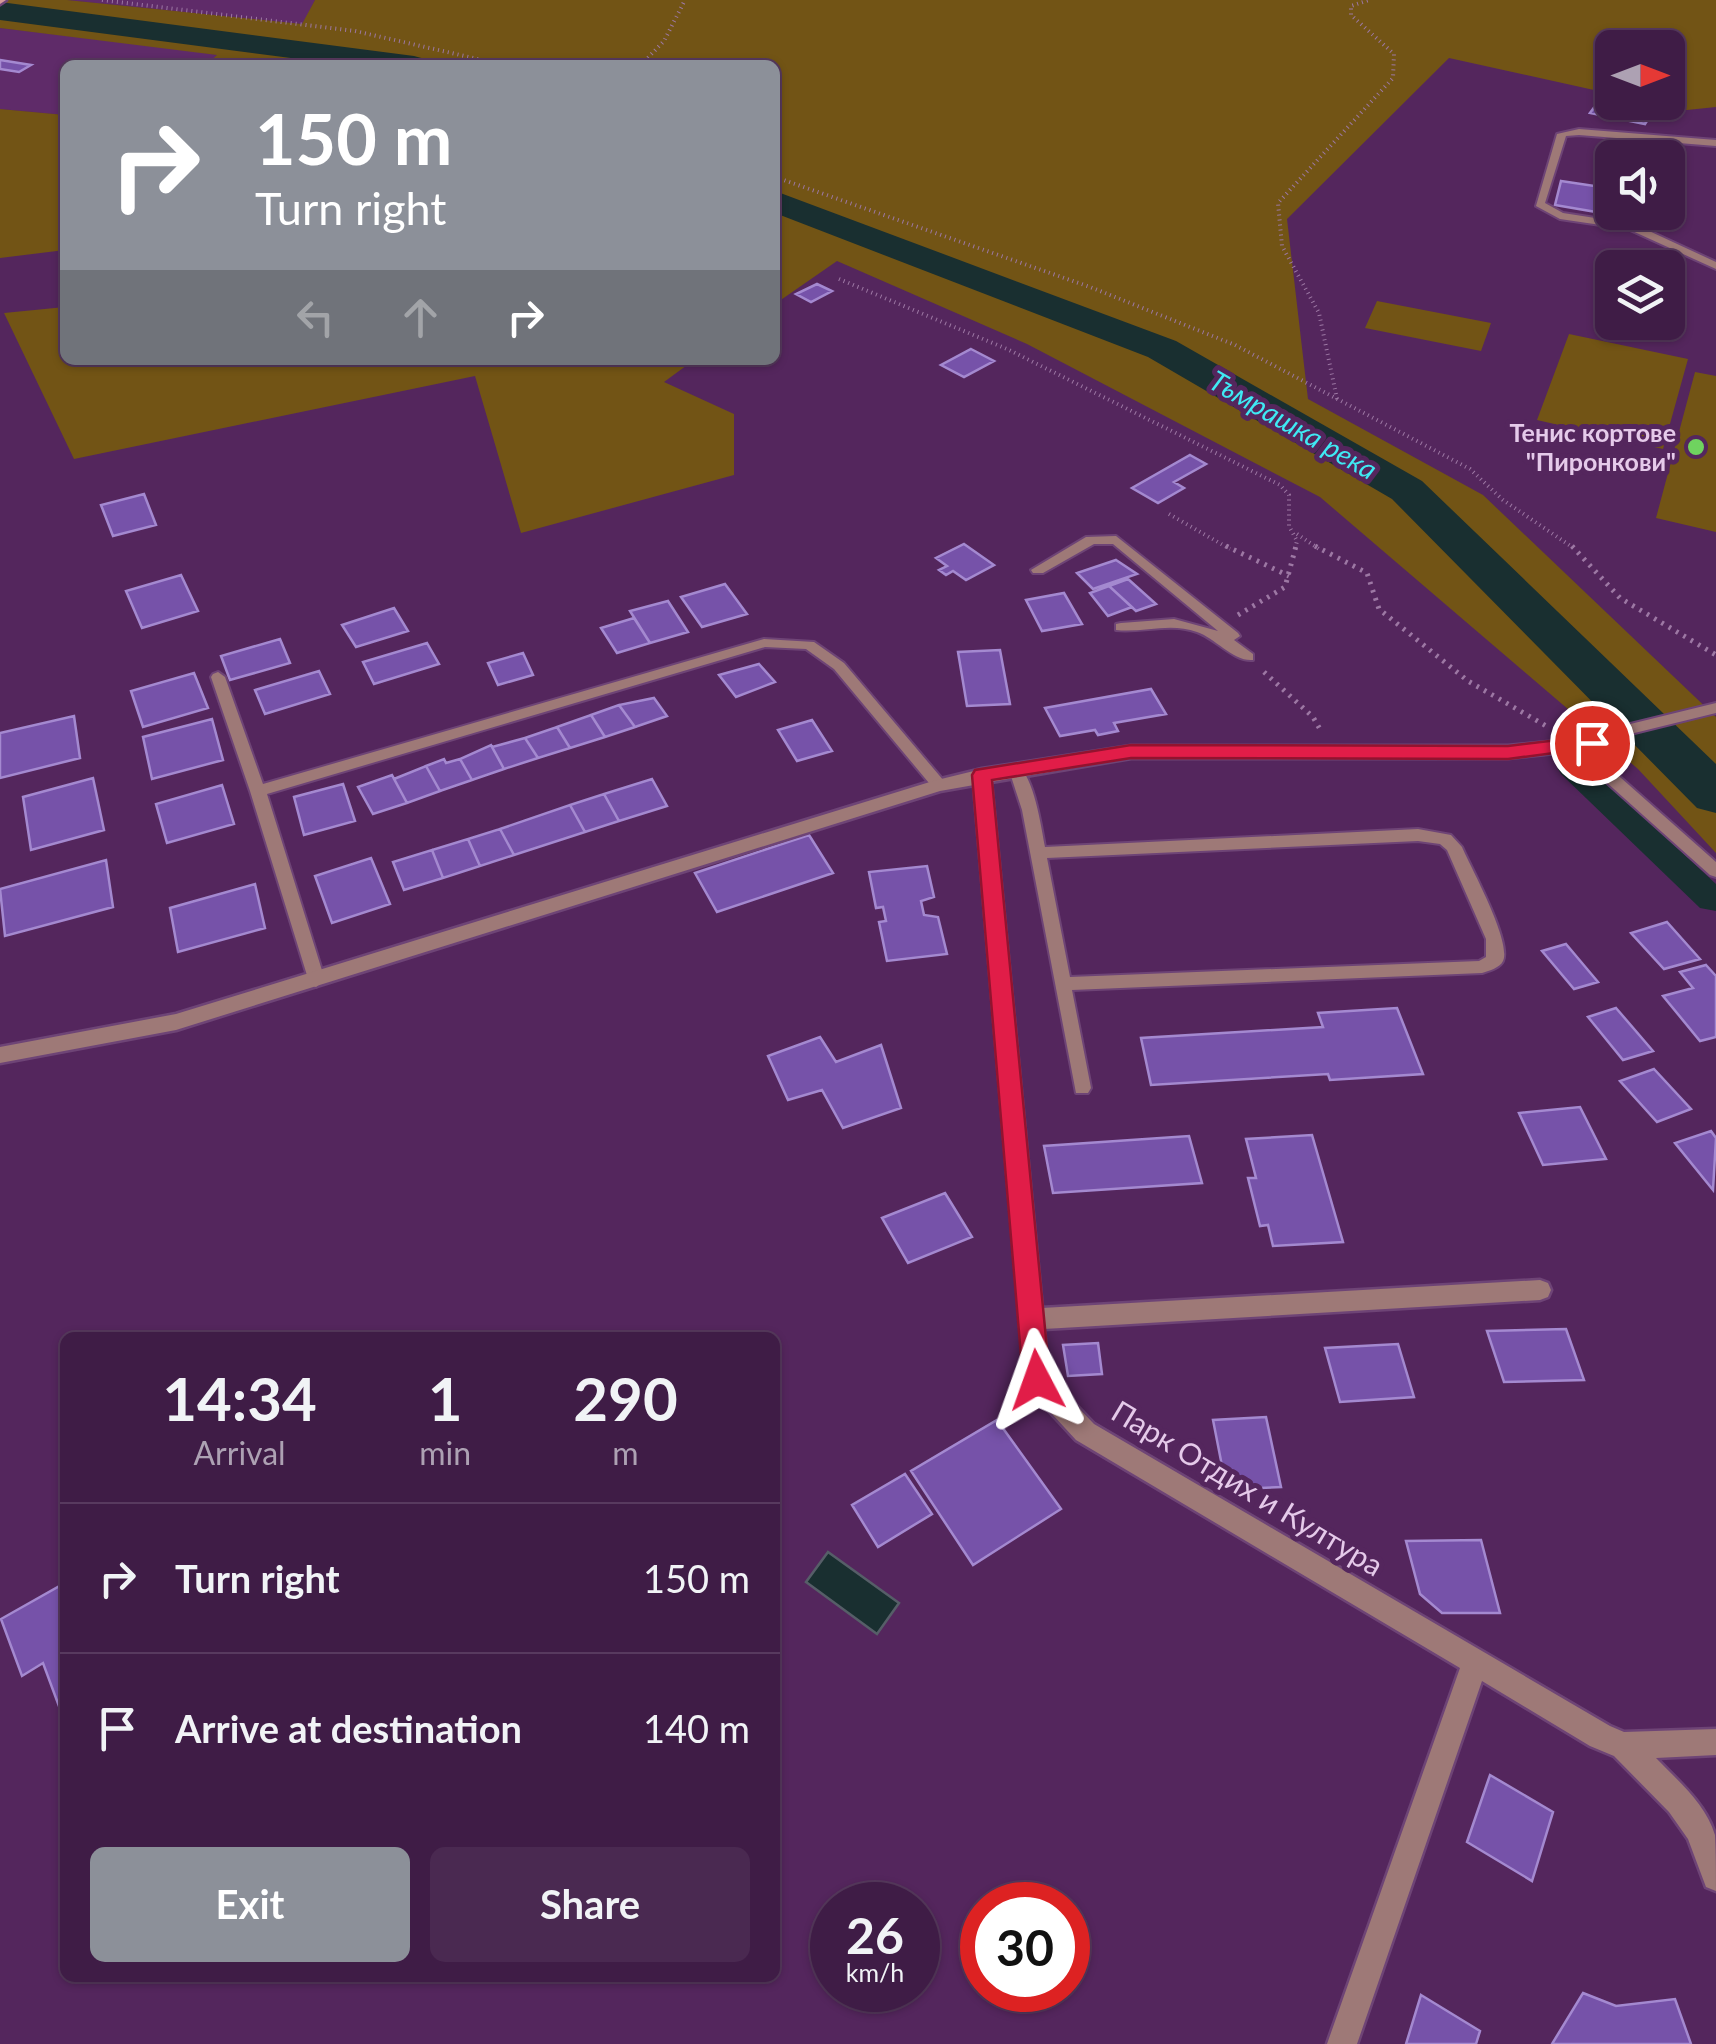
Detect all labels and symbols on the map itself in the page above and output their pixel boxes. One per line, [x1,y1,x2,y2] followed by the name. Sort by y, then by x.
[1595,30,1685,120] north arrow
[1204,362,1383,486] water label: Тъмрашка река
[1510,417,1676,476] place label: Тенис кортове "Пиронкови"
[1685,436,1707,458] marker: Тенис кортове "Пиронкови"
[1550,701,1635,786] pin
[985,1328,1089,1432] position arrow
[1106,1392,1390,1583] street label: Парк Отдих и Култура
[960,1882,1090,2012] speed limit sign: 30

